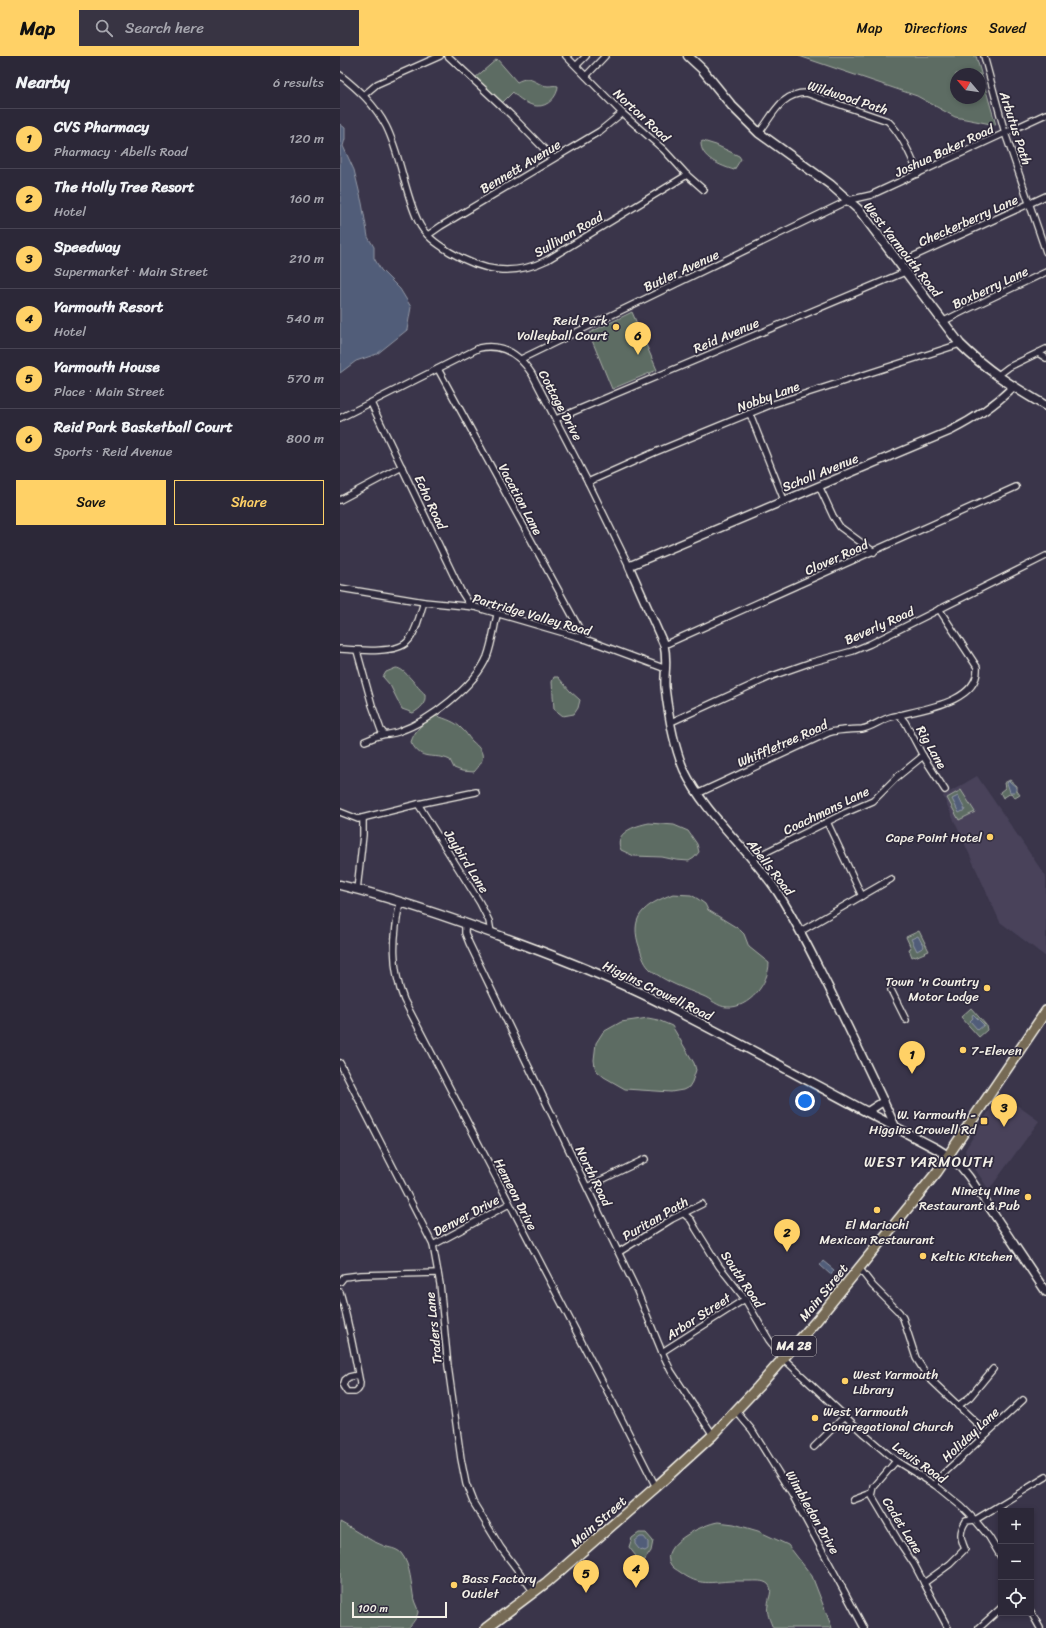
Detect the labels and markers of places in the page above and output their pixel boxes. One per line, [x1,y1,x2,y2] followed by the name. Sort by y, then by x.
[517,309,608,347] place label: Reid Park Volleyball Court
[611,322,621,332] marker: Reid Park Volleyball Court
[625,322,651,355] pin: 6
[886,826,982,849] place label: Cape Point Hotel
[985,832,995,842] marker: Cape Point Hotel
[885,970,979,1008] place label: Town 'n Country Motor Lodge
[982,983,992,993] marker: Town 'n Country Motor Lodge
[971,1039,1022,1062] place label: 7-Eleven
[899,1041,925,1074] pin: 1
[958,1045,968,1055] marker: 7-Eleven
[991,1094,1017,1127] pin: 3
[869,1103,977,1141] place label: W. Yarmouth - Higgins Crowell Rd
[979,1116,989,1126] marker: W. Yarmouth - Higgins Crowell Rd
[919,1179,1020,1217] place label: Ninety Nine Restaurant & Pub
[1023,1192,1033,1202] marker: Ninety Nine Restaurant & Pub
[872,1205,882,1215] marker: El Mariachi Mexican Restaurant
[819,1213,935,1251] place label: El Mariachi Mexican Restaurant
[774,1219,800,1252] pin: 2
[931,1245,1013,1268] place label: Keltic Kitchen
[918,1251,928,1261] marker: Keltic Kitchen
[853,1363,938,1401] place label: West Yarmouth Library
[840,1376,850,1386] marker: West Yarmouth Library
[823,1400,954,1438] place label: West Yarmouth Congregational Church
[810,1413,820,1423] marker: West Yarmouth Congregational Church
[623,1555,649,1588] pin: 4
[573,1560,599,1593] pin: 5
[462,1567,537,1605] place label: Bass Factory Outlet
[449,1580,459,1590] marker: Bass Factory Outlet

